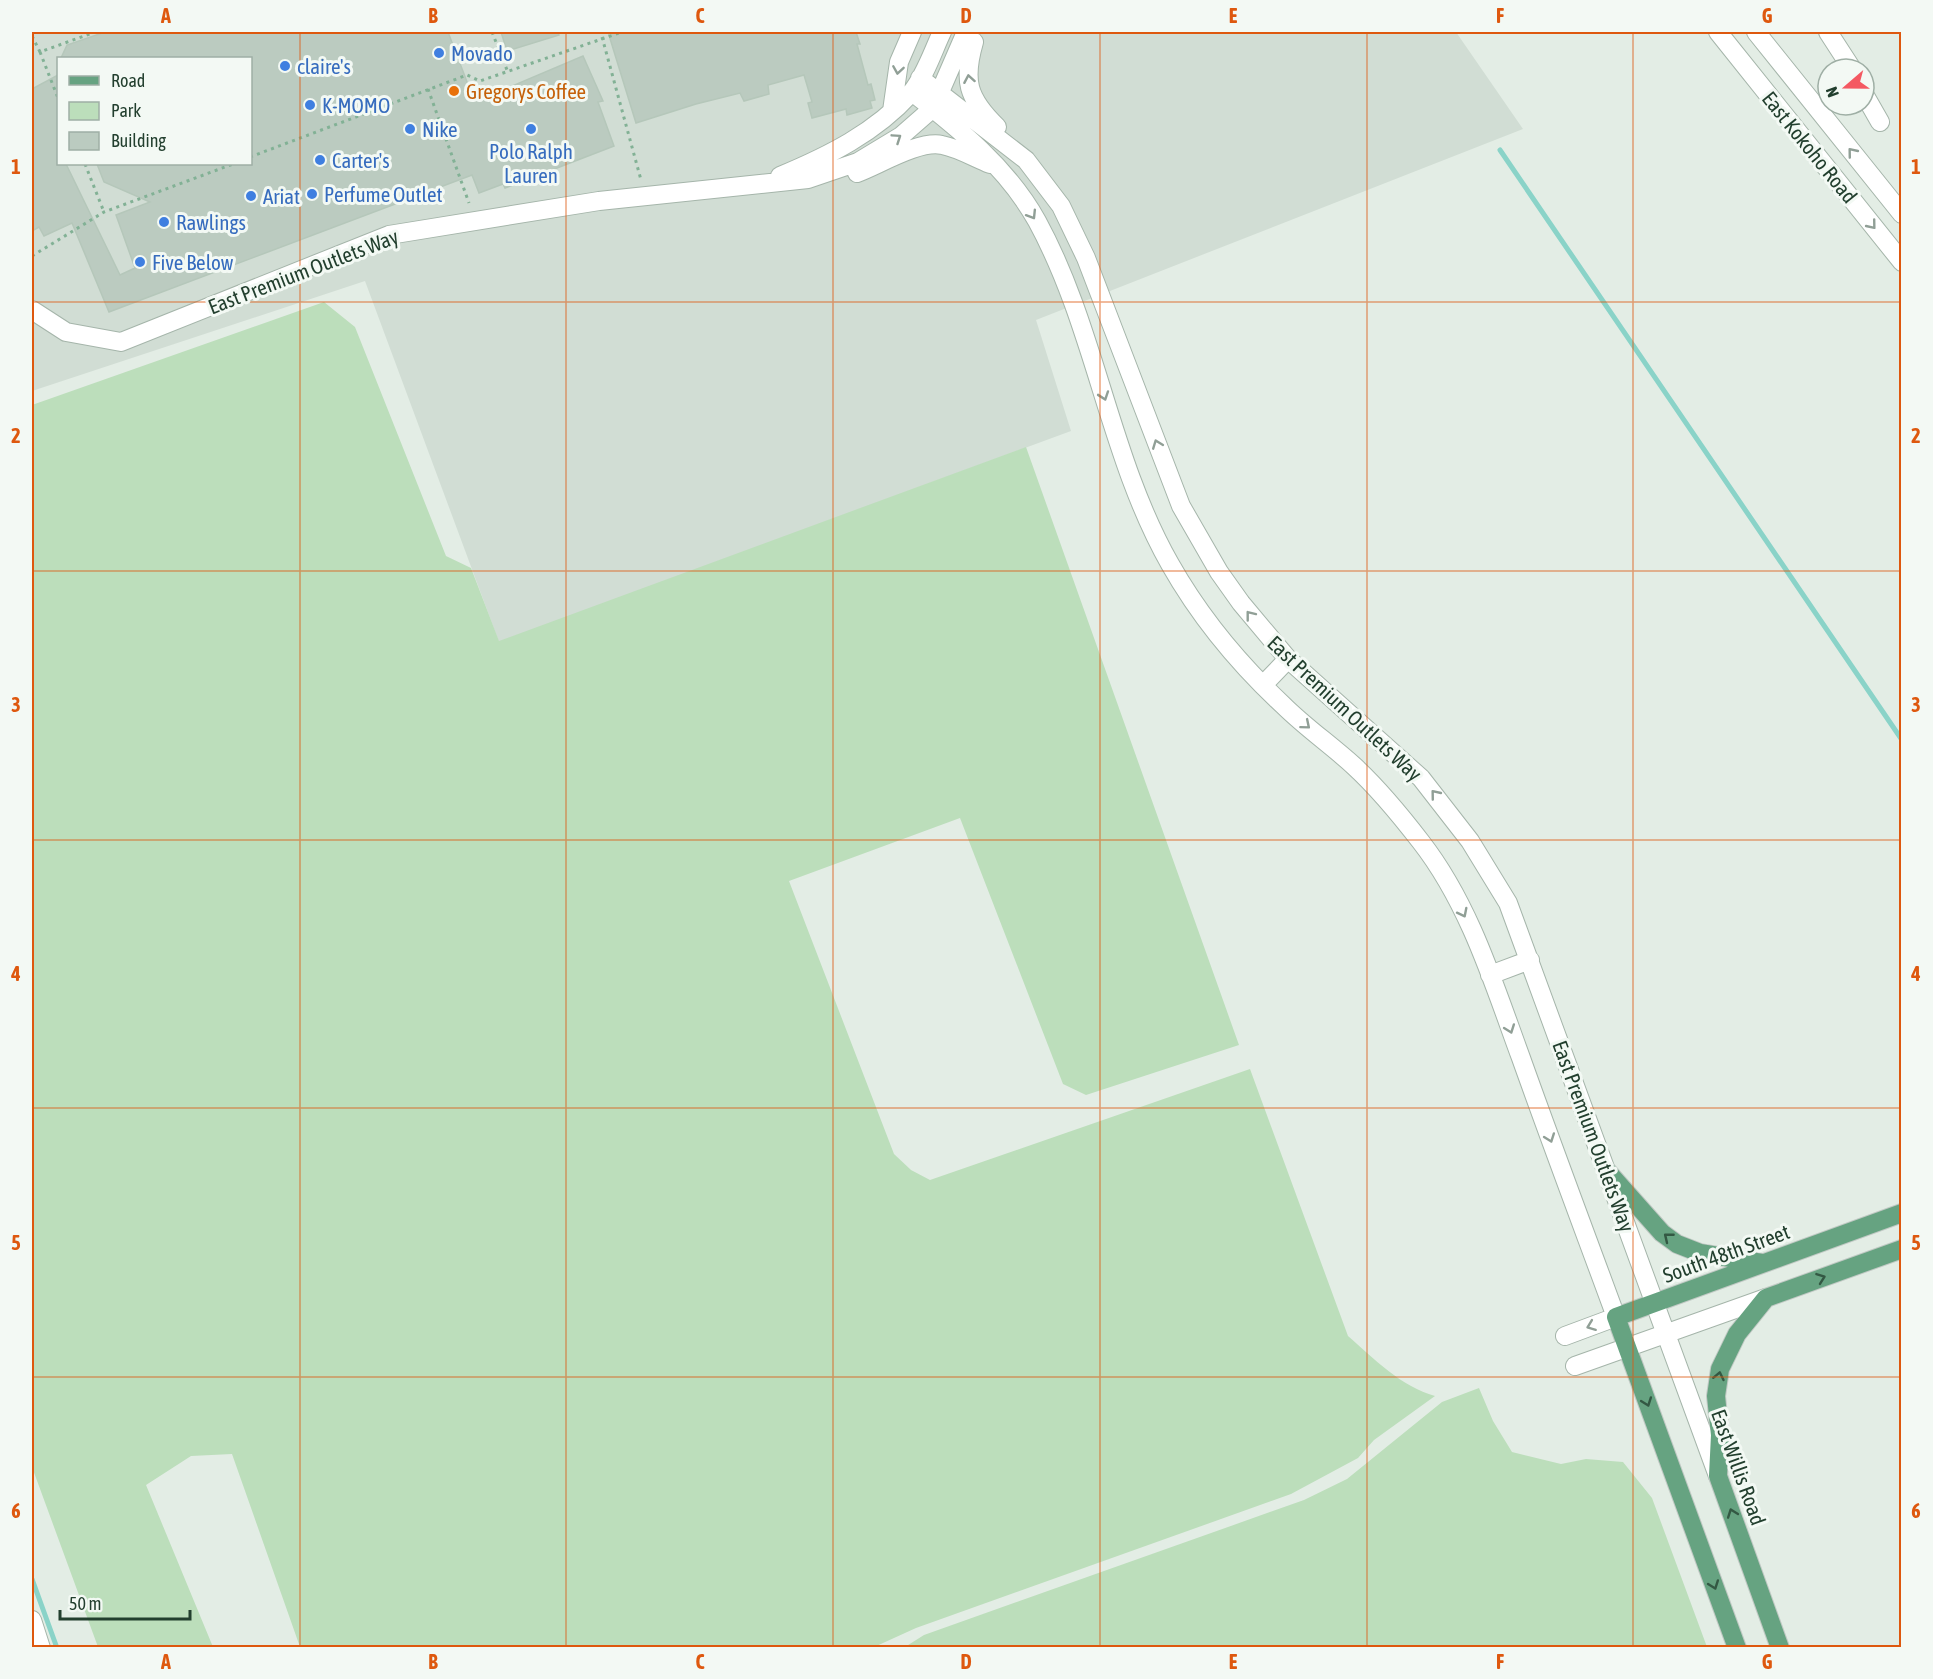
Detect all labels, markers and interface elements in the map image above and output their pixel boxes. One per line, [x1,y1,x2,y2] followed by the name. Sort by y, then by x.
[160,4,171,27] text: A
[428,4,438,27] text: B
[696,4,705,27] text: C
[960,4,972,27] text: D
[1229,4,1238,27] text: E
[1496,4,1504,27] text: F
[1762,4,1773,27] text: G
[451,41,513,65] place label: Movado
[432,46,446,60] marker: Movado
[297,54,351,78] place label: claire's
[57,57,252,165] legend
[1816,57,1876,117] north arrow
[278,59,292,73] marker: claire's
[893,65,905,75] one-way arrow
[111,70,145,91] text: Road
[963,75,975,84] one-way arrow
[466,79,586,103] place label: Gregorys Coffee
[447,84,461,98] marker: Gregorys Coffee
[1822,85,1842,100] text: N
[1758,86,1862,208] street label: East Kokoho Road
[322,93,390,117] place label: K-MOMO
[303,98,317,112] marker: K-MOMO
[111,100,141,121] text: Park
[422,117,458,141] place label: Nike
[403,122,417,136] marker: Nike
[524,122,538,136] marker: Polo Ralph Lauren
[111,130,166,151] text: Building
[890,134,901,145] one-way arrow
[489,139,573,187] place label: Polo Ralph Lauren
[332,148,390,172] place label: Carter's
[1848,148,1859,159] one-way arrow
[313,153,327,167] marker: Carter's
[11,155,21,178] text: 1
[1911,155,1921,178] text: 1
[324,182,442,206] place label: Perfume Outlet
[263,184,300,208] place label: Ariat
[305,187,319,201] marker: Perfume Outlet
[244,189,258,203] marker: Ariat
[1025,209,1037,219] one-way arrow
[176,210,246,234] place label: Rawlings
[157,215,171,229] marker: Rawlings
[1865,218,1876,229] one-way arrow
[204,224,402,318] street label: East Premium Outlets Way
[152,250,234,274] place label: Five Below
[133,255,147,269] marker: Five Below
[1096,390,1109,401] one-way arrow
[11,424,21,447] text: 2
[1911,424,1921,447] text: 2
[1152,440,1165,450] one-way arrow
[1247,610,1258,621] one-way arrow
[1263,630,1427,786] street label: East Premium Outlets Way
[11,693,21,716] text: 3
[1911,693,1921,716] text: 3
[1299,718,1310,729] one-way arrow
[1431,790,1442,801] one-way arrow
[1455,906,1467,917] one-way arrow
[10,962,21,985] text: 4
[1910,962,1921,985] text: 4
[1503,1023,1515,1034] one-way arrow
[1548,1037,1640,1235] street label: East Premium Outlets Way
[1543,1131,1555,1142] one-way arrow
[1659,1219,1793,1287] street label: South 48th Street
[11,1231,21,1254] text: 5
[1911,1231,1921,1254] text: 5
[1664,1234,1675,1245] one-way arrow
[1815,1273,1826,1286] one-way arrow
[1586,1319,1597,1331] one-way arrow
[1711,1372,1724,1382] one-way arrow
[1640,1396,1653,1407] one-way arrow
[1707,1406,1771,1528] street label: East Willis Road
[11,1499,21,1522] text: 6
[1911,1499,1921,1522] text: 6
[1726,1508,1739,1519] one-way arrow
[1707,1580,1720,1590] one-way arrow
[60,1583,190,1621] scale bar
[69,1593,101,1614] text: 50 m
[160,1650,171,1673] text: A
[428,1650,438,1673] text: B
[696,1650,705,1673] text: C
[960,1650,972,1673] text: D
[1229,1650,1238,1673] text: E
[1496,1650,1504,1673] text: F
[1762,1650,1773,1673] text: G

